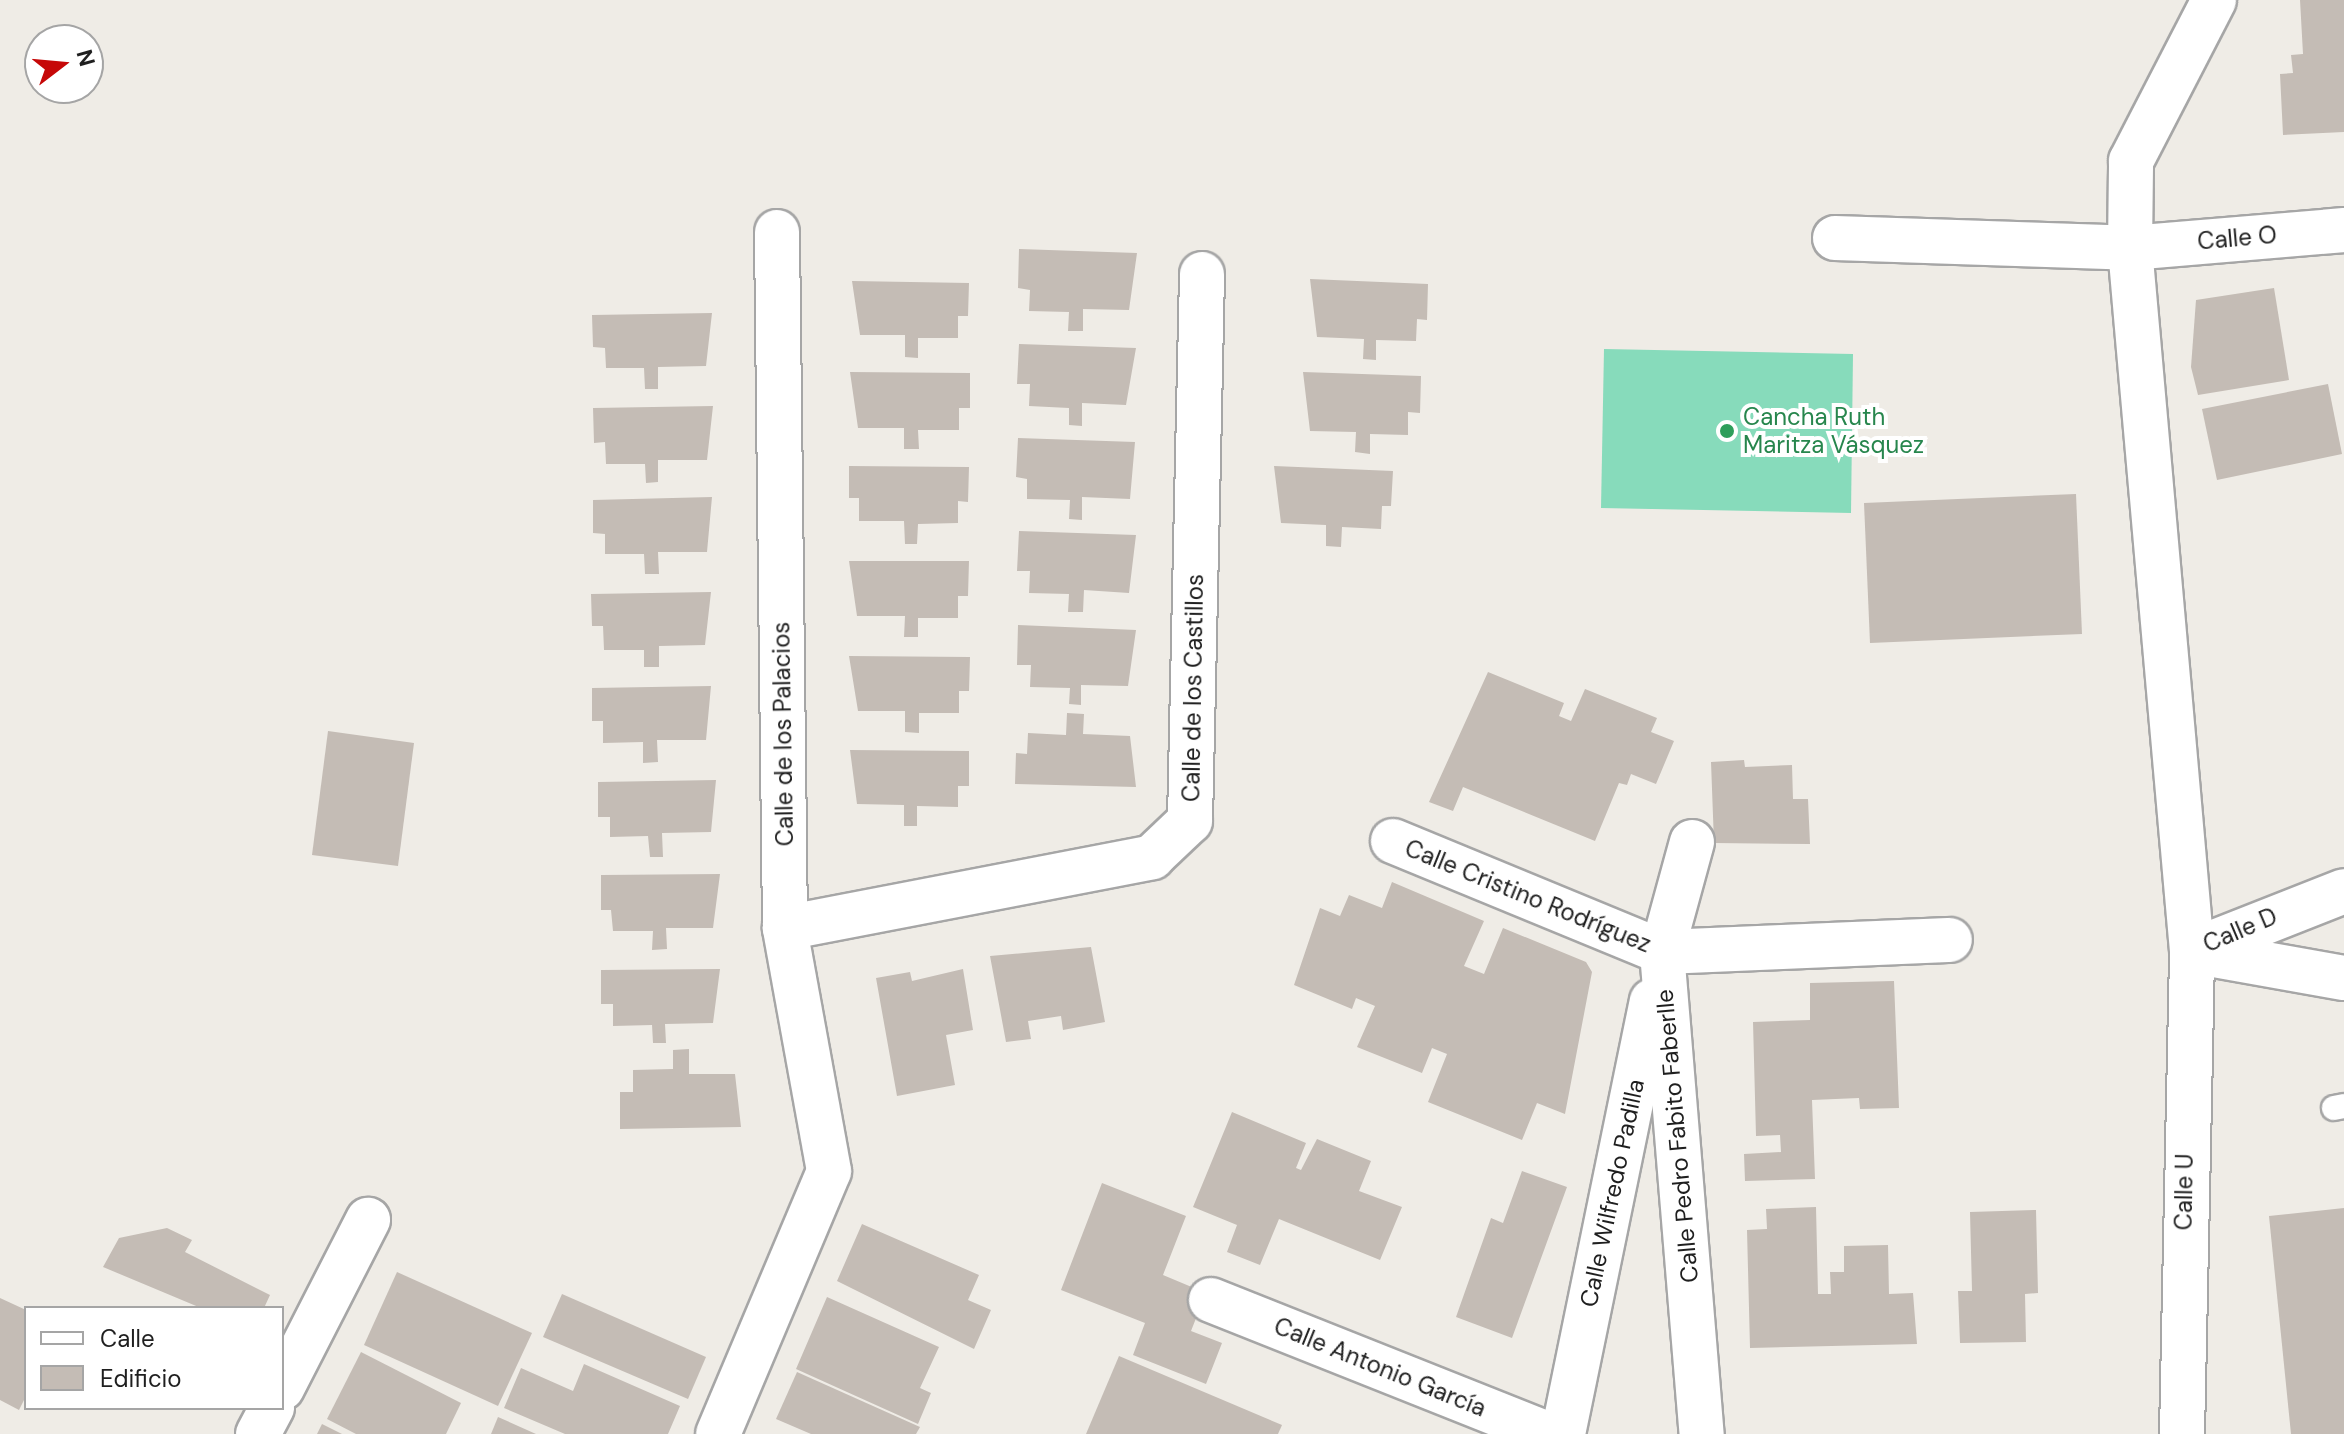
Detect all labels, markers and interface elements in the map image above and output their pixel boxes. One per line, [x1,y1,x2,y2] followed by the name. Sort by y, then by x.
[24,24,104,104] north arrow
[69,46,102,70] text: N
[2196,220,2278,256] street label: Calle O
[1743,403,1924,459] place label: Cancha Ruth Maritza Vásquez
[1718,422,1736,440] marker: Cancha Ruth Maritza Vásquez
[1177,574,1209,802] street label: Calle de los Castillos
[767,621,799,847] street label: Calle de los Palacios
[1401,833,1655,959] street label: Calle Cristino Rodríguez
[2199,902,2281,958] street label: Calle D
[1650,988,1704,1284] street label: Calle Pedro Fabito Faberlle
[1574,1076,1650,1310] street label: Calle Wilfredo Padilla
[2169,1153,2199,1231] street label: Calle U
[24,1306,284,1410] legend
[1270,1311,1490,1423] street label: Calle Antonio García
[100,1323,155,1354] text: Calle
[100,1363,182,1394] text: Edificio

